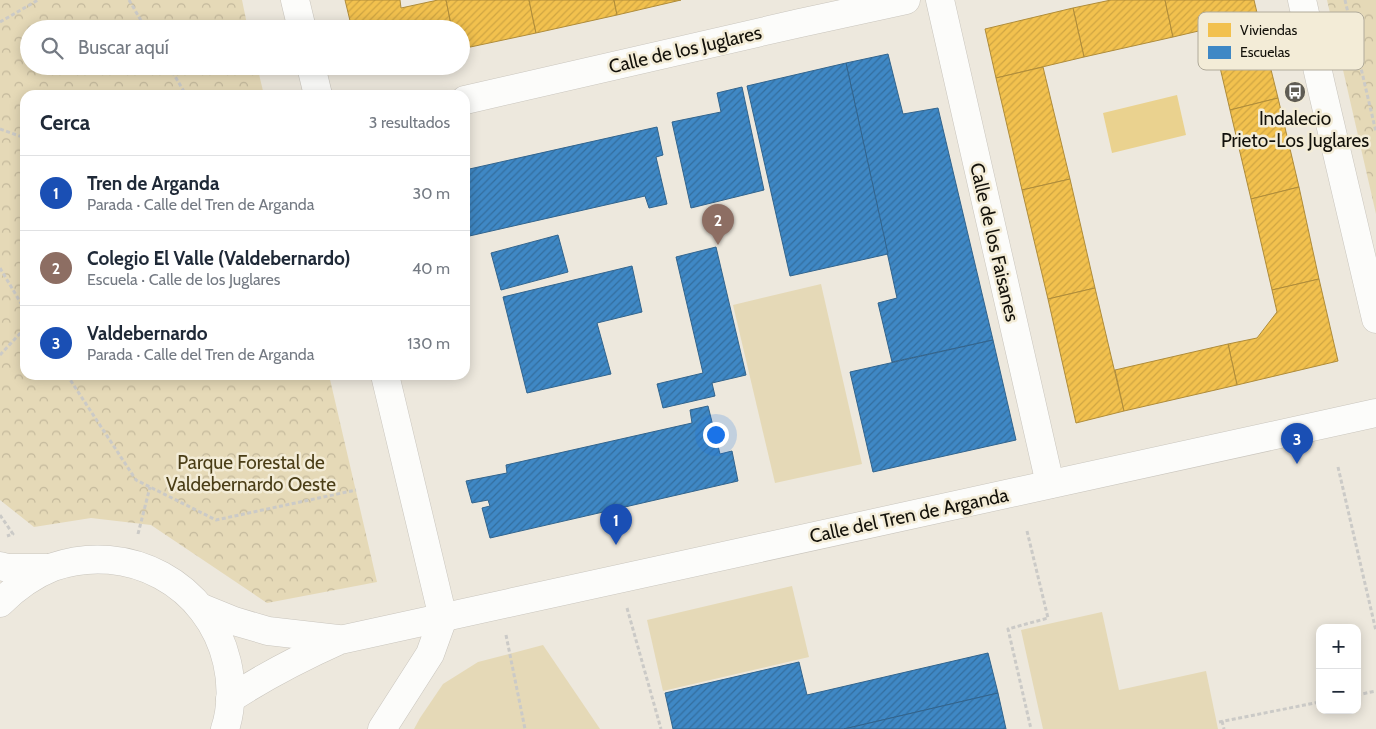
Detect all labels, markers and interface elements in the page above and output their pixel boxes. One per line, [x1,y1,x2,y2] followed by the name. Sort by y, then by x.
[1198,12,1364,70] legend
[20,20,470,75] search box
[606,21,764,78] street label: Calle de los Juglares
[1240,21,1297,39] text: Viviendas
[38,34,66,62] icon: search
[78,36,169,59] text: Buscar aquí
[1240,43,1290,61] text: Escuelas
[1283,80,1307,104] bus stop icon: Indalecio Prieto-Los Juglares
[1221,107,1369,152] place label: Indalecio Prieto-Los Juglares
[40,110,90,135] text: Cerca
[369,113,450,132] text: 3 resultados
[965,160,1024,324] street label: Calle de los Faisanes
[87,172,219,195] text: Tren de Arganda
[53,184,59,203] text: 1
[413,184,450,203] text: 30 m
[87,195,314,214] text: Parada · Calle del Tren de Arganda
[702,204,734,245] pin: 2
[87,247,351,270] text: Colegio El Valle (Valdebernardo)
[52,259,60,278] text: 2
[412,259,450,278] text: 40 m
[87,270,280,289] text: Escuela · Calle de los Juglares
[87,322,208,345] text: Valdebernardo
[52,334,60,353] text: 3
[407,334,450,353] text: 130 m
[87,345,314,364] text: Parada · Calle del Tren de Arganda
[703,422,729,448] your location
[1281,423,1313,464] pin: 3
[166,451,336,496] park label: Parque Forestal de Valdebernardo Oeste
[808,483,1011,548] street label: Calle del Tren de Arganda
[600,504,632,545] pin: 1
[1316,624,1361,714] map controls
[1316,624,1361,669] button: +
[1316,669,1361,714] button: −

